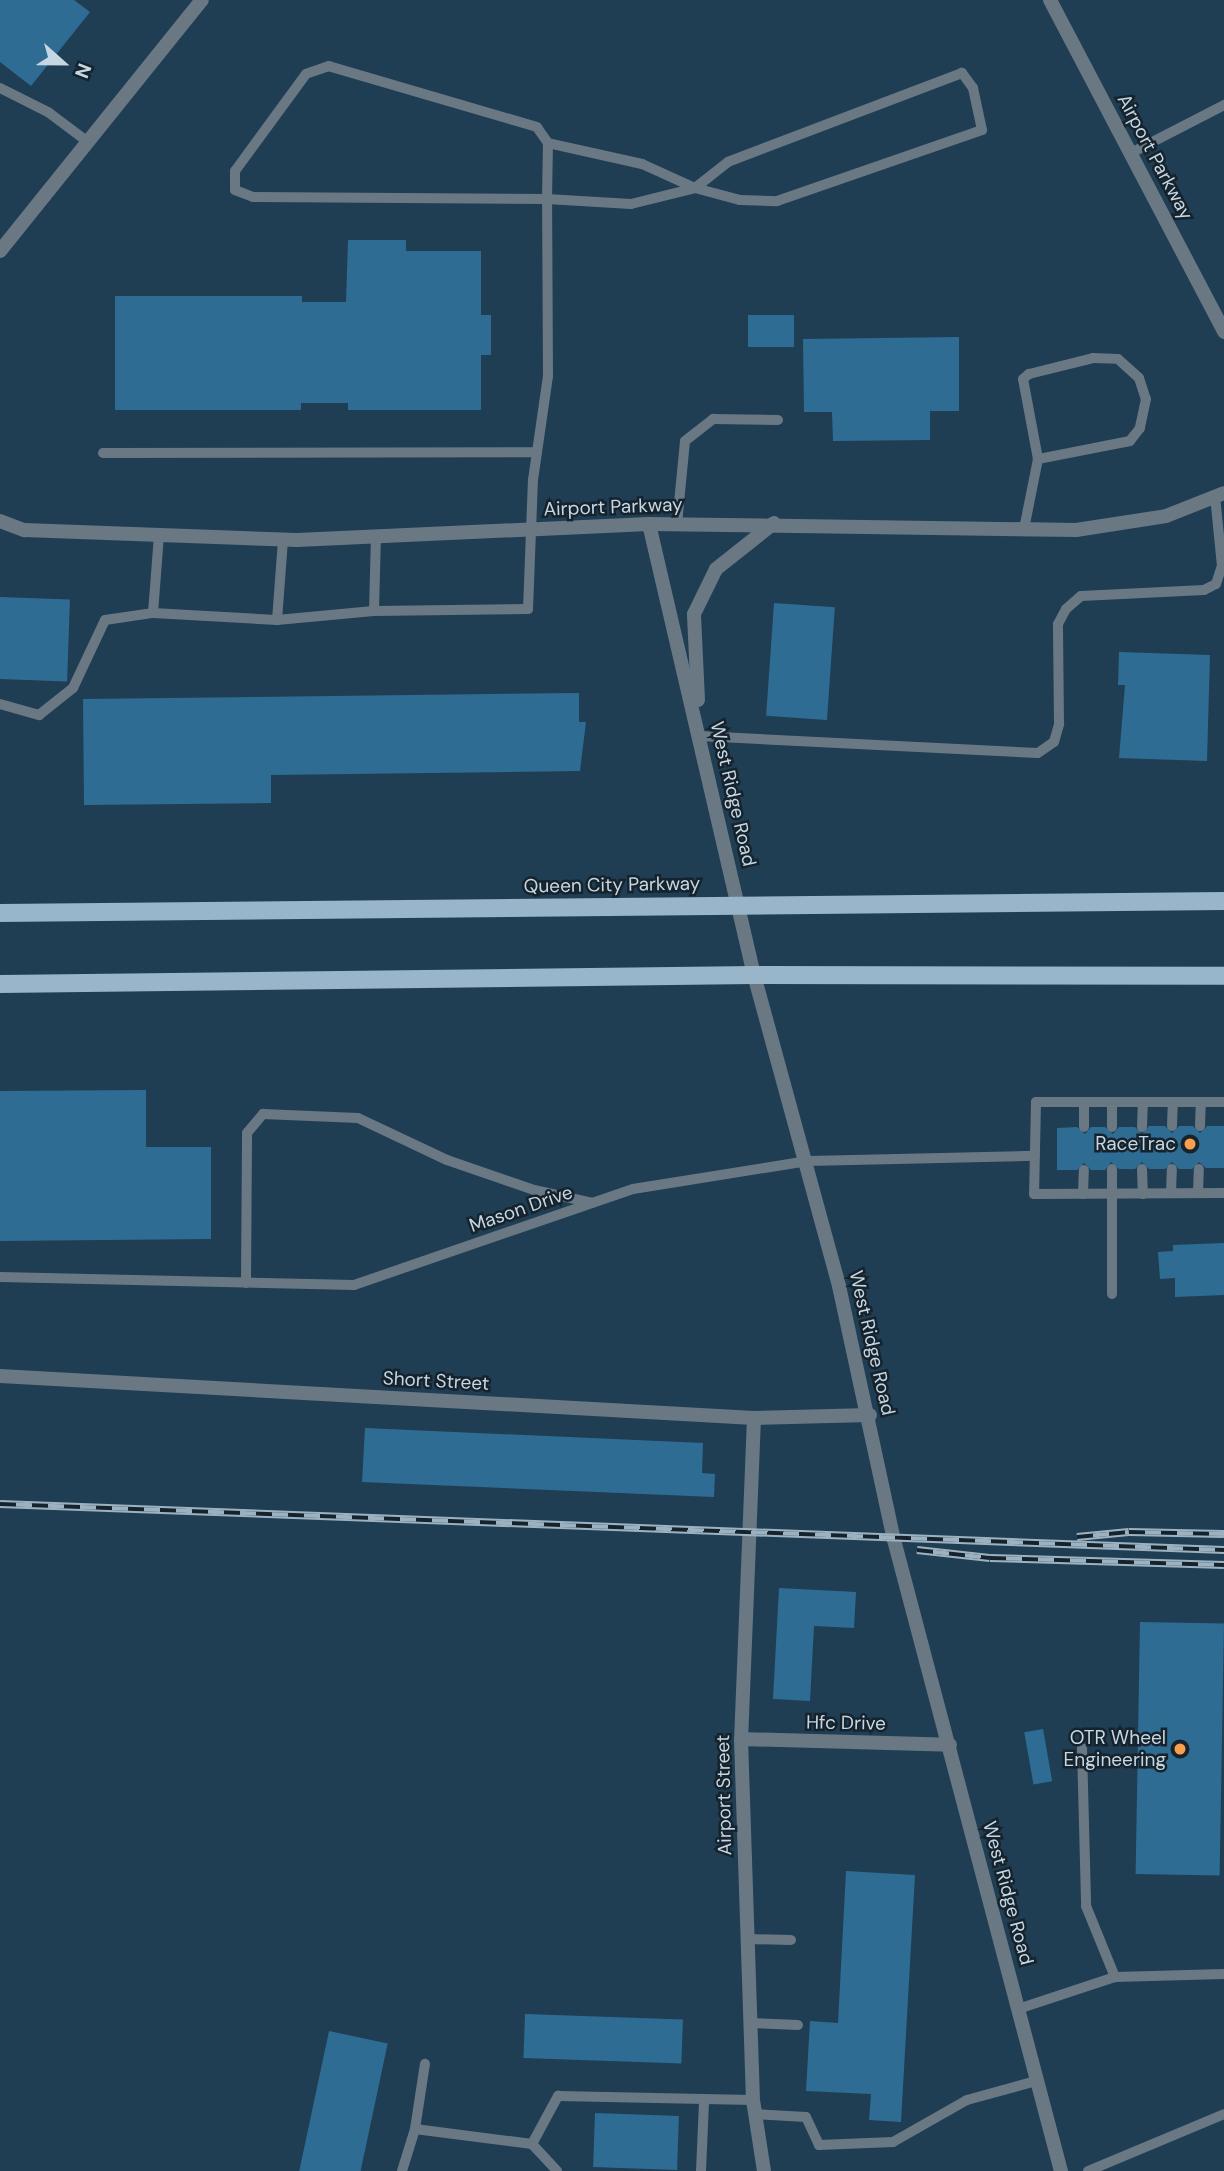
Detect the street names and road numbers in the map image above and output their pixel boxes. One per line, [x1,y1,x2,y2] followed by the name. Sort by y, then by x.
[1112,90,1198,224] street label: Airport Parkway
[543,493,683,521] street label: Airport Parkway
[705,719,761,869] street label: West Ridge Road
[523,872,701,898] street label: Queen City Parkway
[466,1181,576,1237] street label: Mason Drive
[844,1268,900,1418] street label: West Ridge Road
[382,1367,490,1395] street label: Short Street
[806,1711,886,1735] street label: Hfc Drive
[712,1734,736,1856] street label: Airport Street
[978,1819,1038,1967] street label: West Ridge Road

